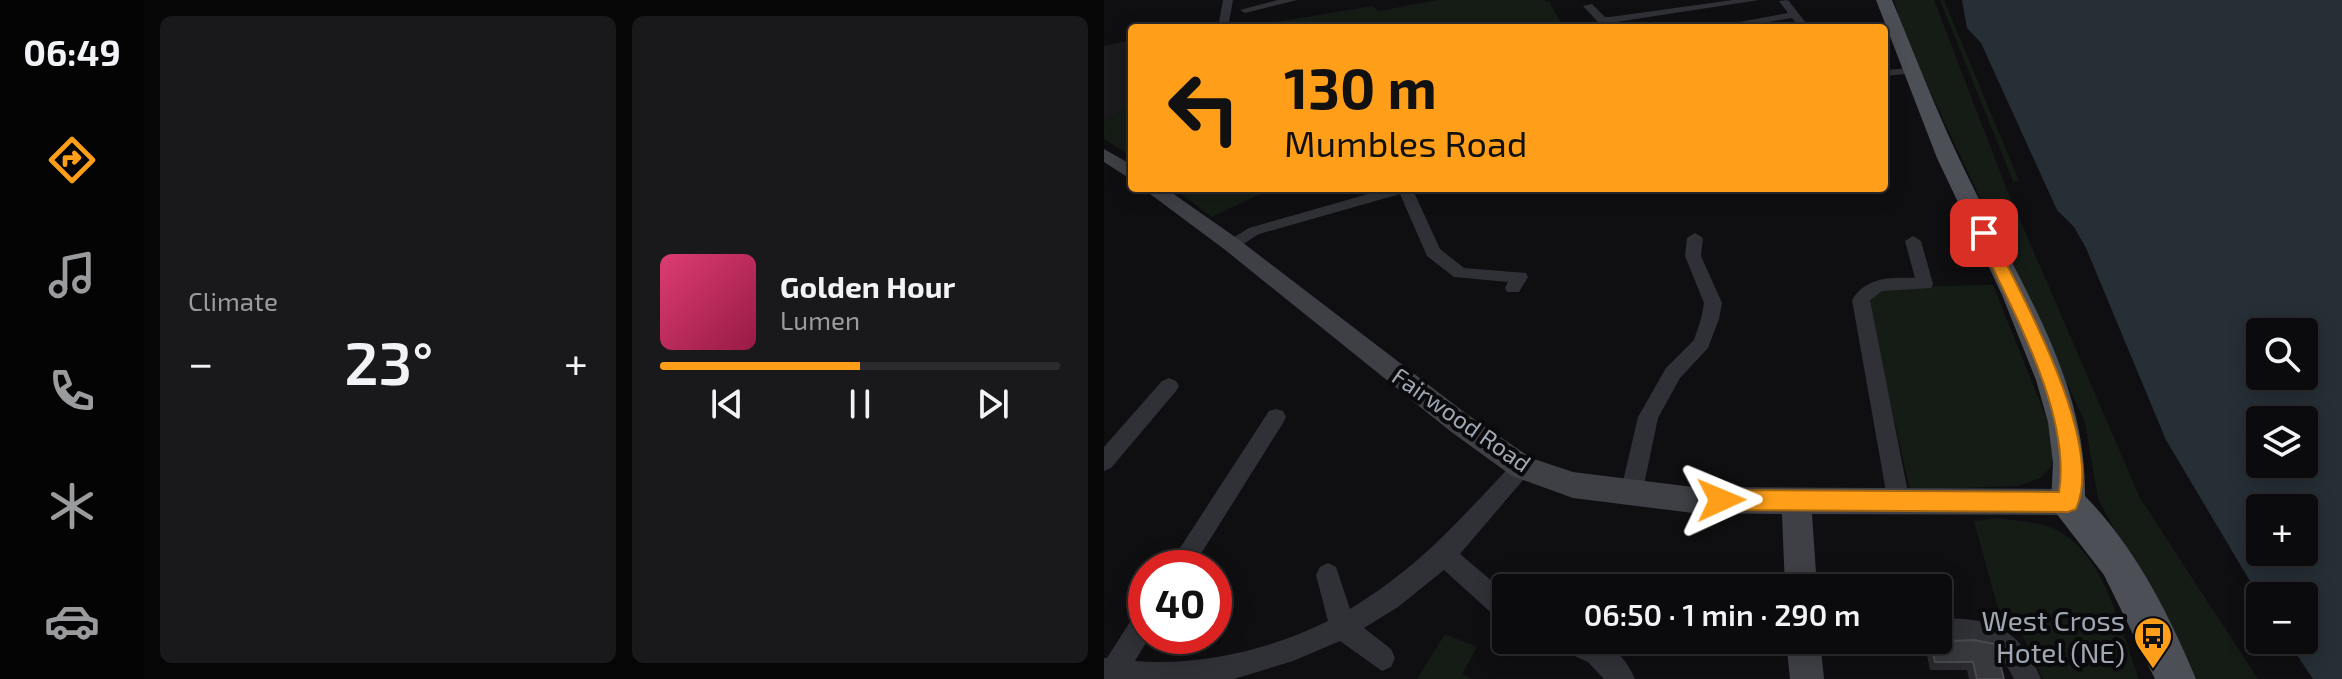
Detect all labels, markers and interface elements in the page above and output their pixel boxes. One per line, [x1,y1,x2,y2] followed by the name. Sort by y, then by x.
[23,30,121,73] text: 06:49
[1284,53,1437,120] text: 130 m
[1152,56,1256,160] icon: left
[1284,121,1527,164] text: Mumbles Road
[44,132,100,188] icon: directions
[1950,199,2018,267] pin
[1962,211,2006,255] icon: arrive
[44,247,100,303] icon: music
[780,268,955,304] text: Golden Hour
[188,285,278,316] text: Climate
[780,304,860,335] text: Lumen
[2246,318,2318,654] map controls
[2246,318,2318,390] button: search
[344,325,433,397] text: 23°
[188,335,214,388] text: −
[564,335,588,388] text: +
[1387,361,1537,477] street label: Fairwood Road
[44,363,100,419] icon: phone
[705,382,749,426] icon: previous
[838,382,882,426] icon: pause
[971,382,1015,426] icon: next
[2246,406,2318,478] button: layers
[1679,458,1763,542] position arrow
[44,478,100,534] icon: climate
[2246,494,2318,566] button: +
[1128,550,1232,654] speed limit sign: 40
[2246,582,2318,654] button: −
[44,593,100,649] icon: car
[1584,596,1860,632] text: 06:50 · 1 min · 290 m
[1982,603,2125,669] place label: West Cross Hotel (NE)
[2132,615,2174,670] bus stop icon: West Cross Hotel (NE)

